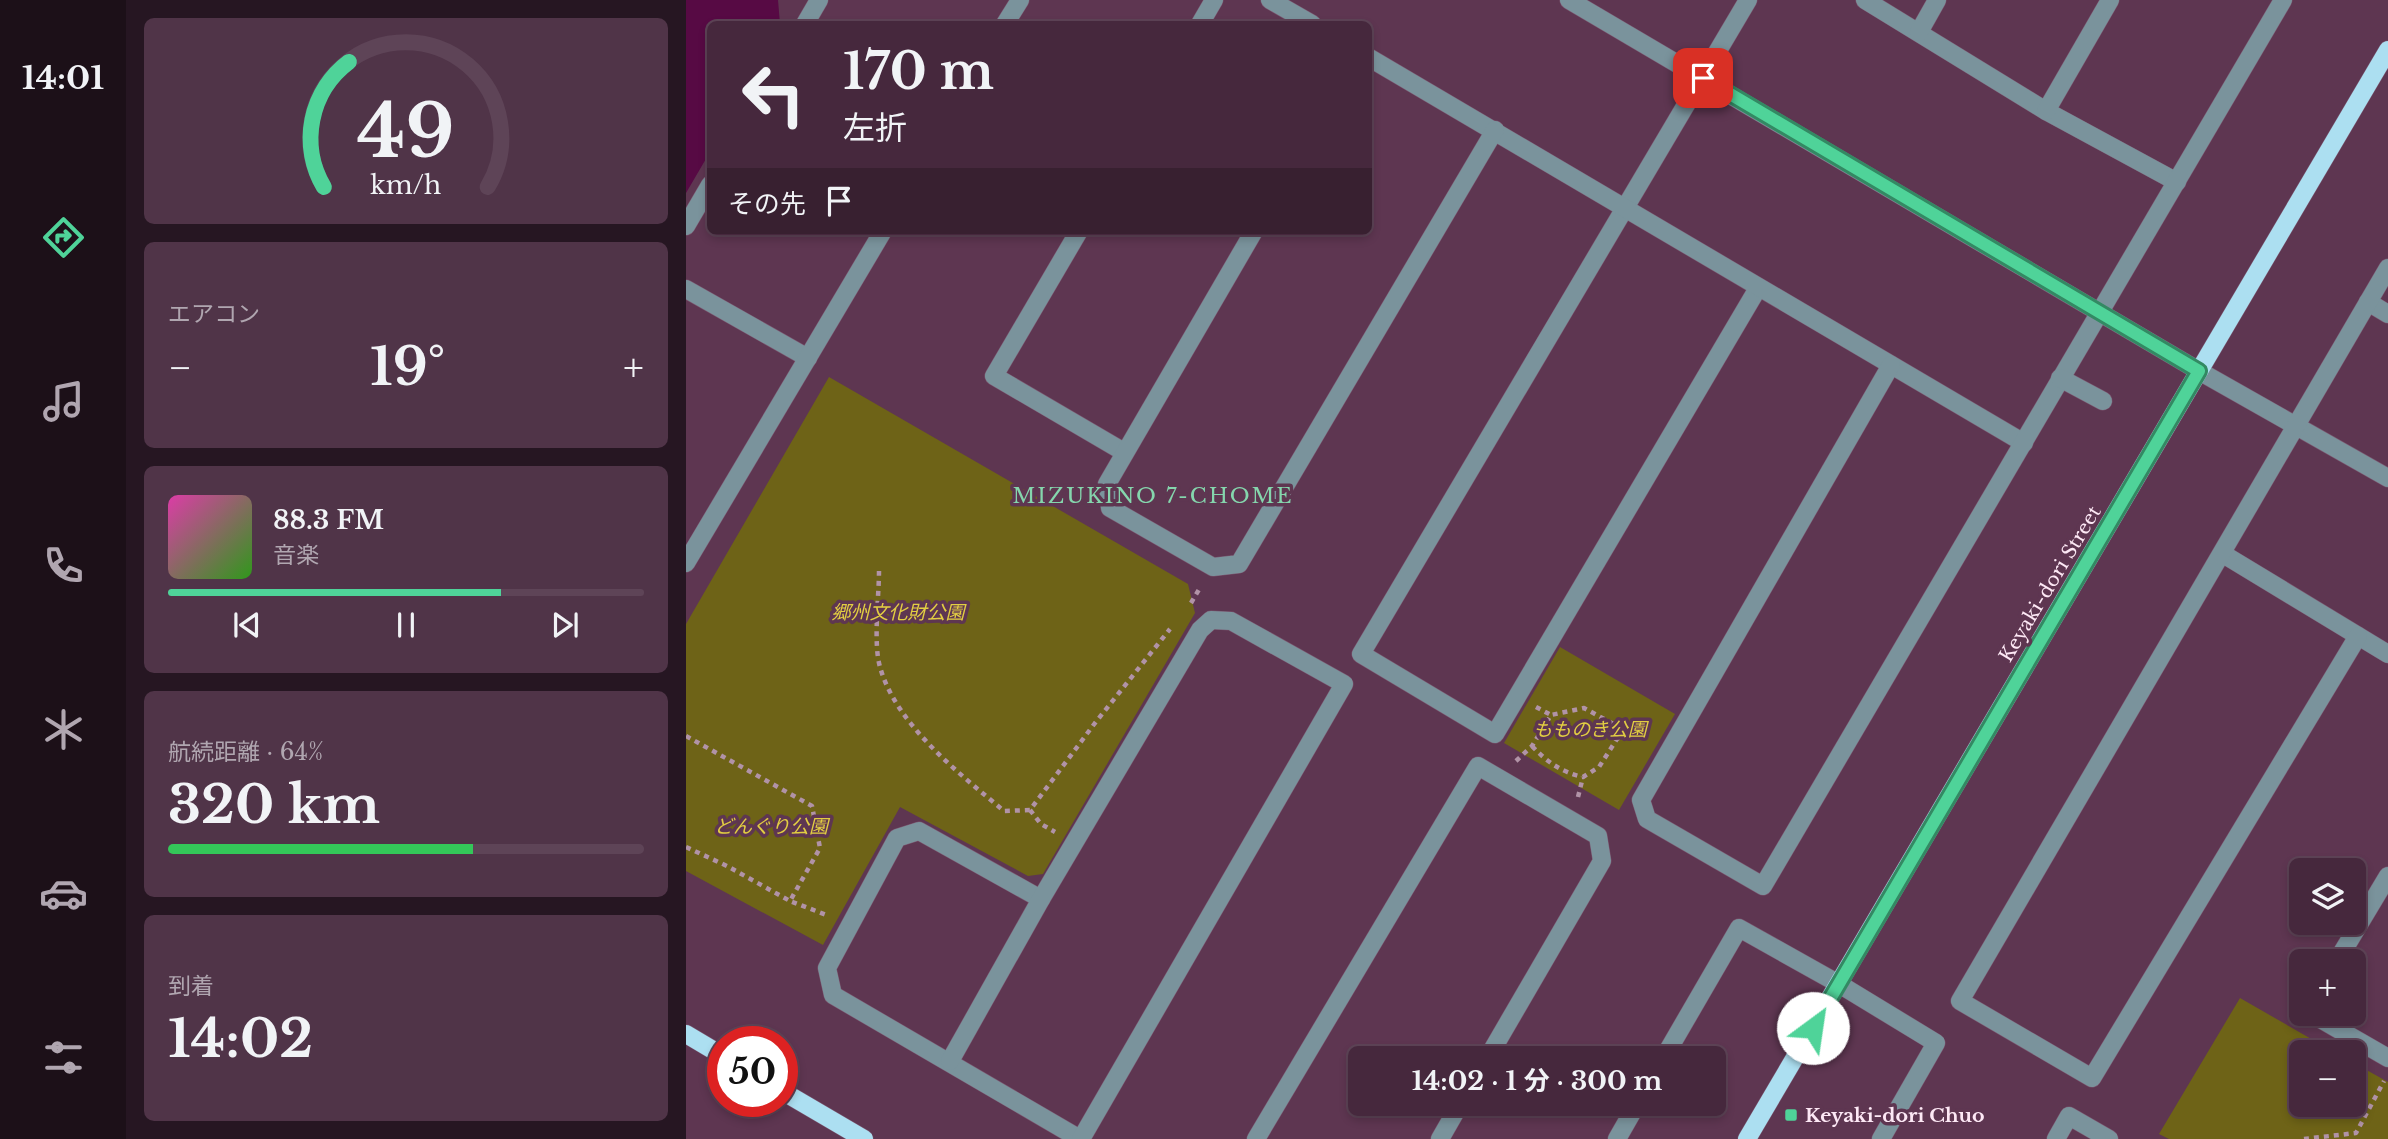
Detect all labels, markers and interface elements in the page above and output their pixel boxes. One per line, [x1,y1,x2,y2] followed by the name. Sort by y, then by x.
[843,41,994,102] text: 170 m
[1673,48,1733,108] pin
[728,49,819,140] icon: left
[22,58,104,98] text: 14:01
[1684,59,1722,97] icon: arrive
[357,86,455,177] text: 49
[843,108,907,148] text: 左折
[371,170,441,201] text: km/h
[820,182,858,220] icon: arrive
[728,188,806,220] text: その先
[39,213,88,262] icon: directions
[168,300,260,328] text: エアコン
[370,335,445,399] text: 19°
[168,344,192,391] text: −
[623,344,644,391] text: +
[39,377,88,426] icon: music
[1012,483,1294,509] district label: MIZUKINO 7-CHOME
[1994,501,2106,666] street label: Keyaki-dori Street
[273,504,384,536] text: 88.3 FM
[39,541,88,590] icon: phone
[273,541,319,569] text: 音楽
[831,601,967,624] park label: 郷州文化財公園
[228,606,266,644] icon: previous
[387,606,425,644] icon: pause
[546,606,584,644] icon: next
[39,705,88,754] icon: climate
[1533,718,1650,741] park label: もものき公園
[168,738,323,766] text: 航続距離 · 64%
[168,773,380,837] text: 320 km
[714,815,831,838] park label: どんぐり公園
[2289,858,2366,1117] map controls
[2289,858,2366,935] button: layers
[39,869,88,918] icon: car
[2289,949,2366,1026] button: +
[168,972,214,1000] text: 到着
[1776,991,1850,1065] position arrow
[168,1007,313,1071] text: 14:02
[707,1026,798,1117] speed limit sign: 50
[39,1033,88,1082] icon: filters
[2289,1040,2366,1117] button: −
[1412,1065,1662,1097] text: 14:02 · 1 分 · 300 m
[1805,1104,1985,1127] place label: Keyaki-dori Chuo
[1783,1107,1799,1123] marker: Keyaki-dori Chuo

